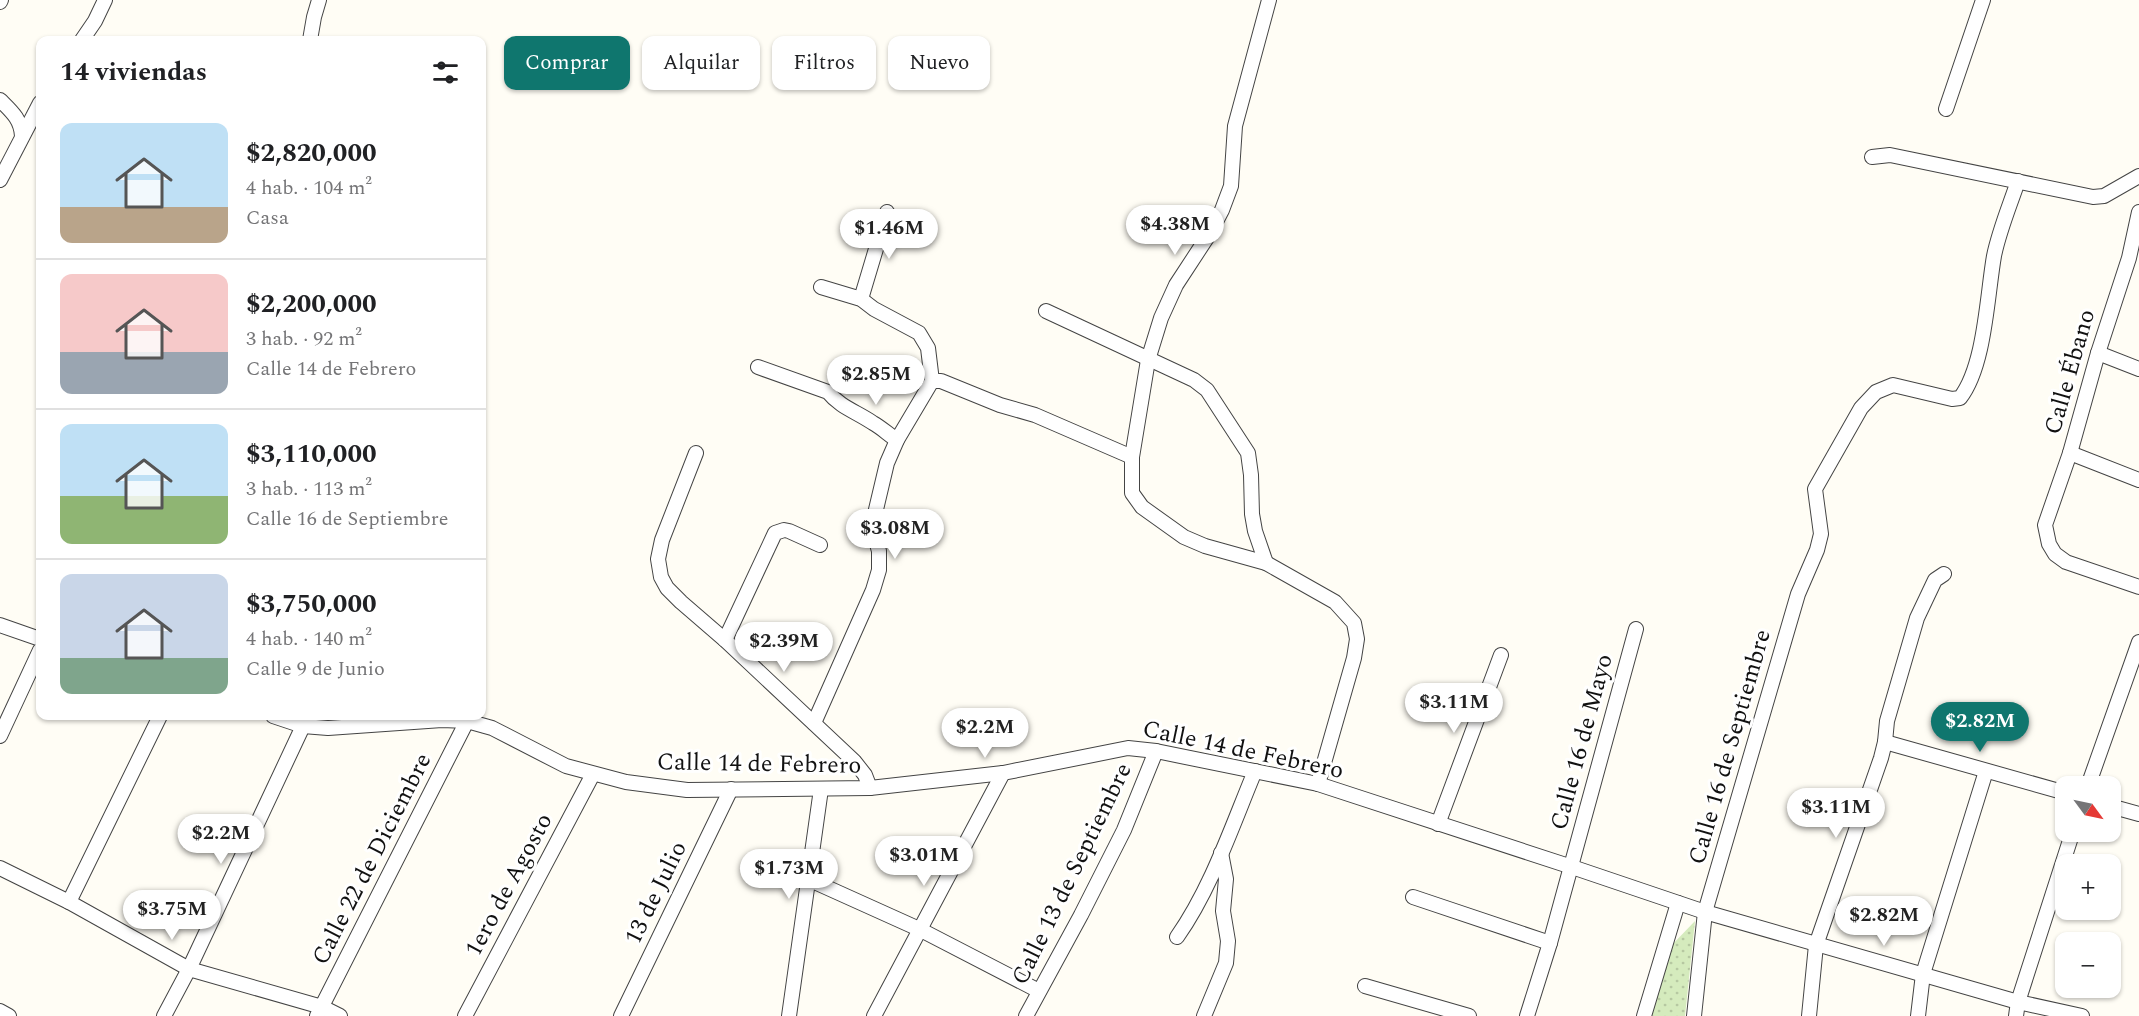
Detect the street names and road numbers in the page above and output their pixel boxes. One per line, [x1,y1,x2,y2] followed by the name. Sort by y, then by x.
[2035,305,2105,439] street label: Calle Ébano
[1679,625,1781,869] street label: Calle 16 de Septiembre
[1541,650,1623,834] street label: Calle 16 de Mayo
[1139,711,1347,789] street label: Calle 14 de Febrero
[656,744,862,784] street label: Calle 14 de Febrero
[303,747,441,971] street label: Calle 22 de Diciembre
[1003,757,1141,991] street label: Calle 13 de Septiembre
[456,807,562,963] street label: 1ero de Agosto
[615,835,697,951] street label: 13 de Julio

